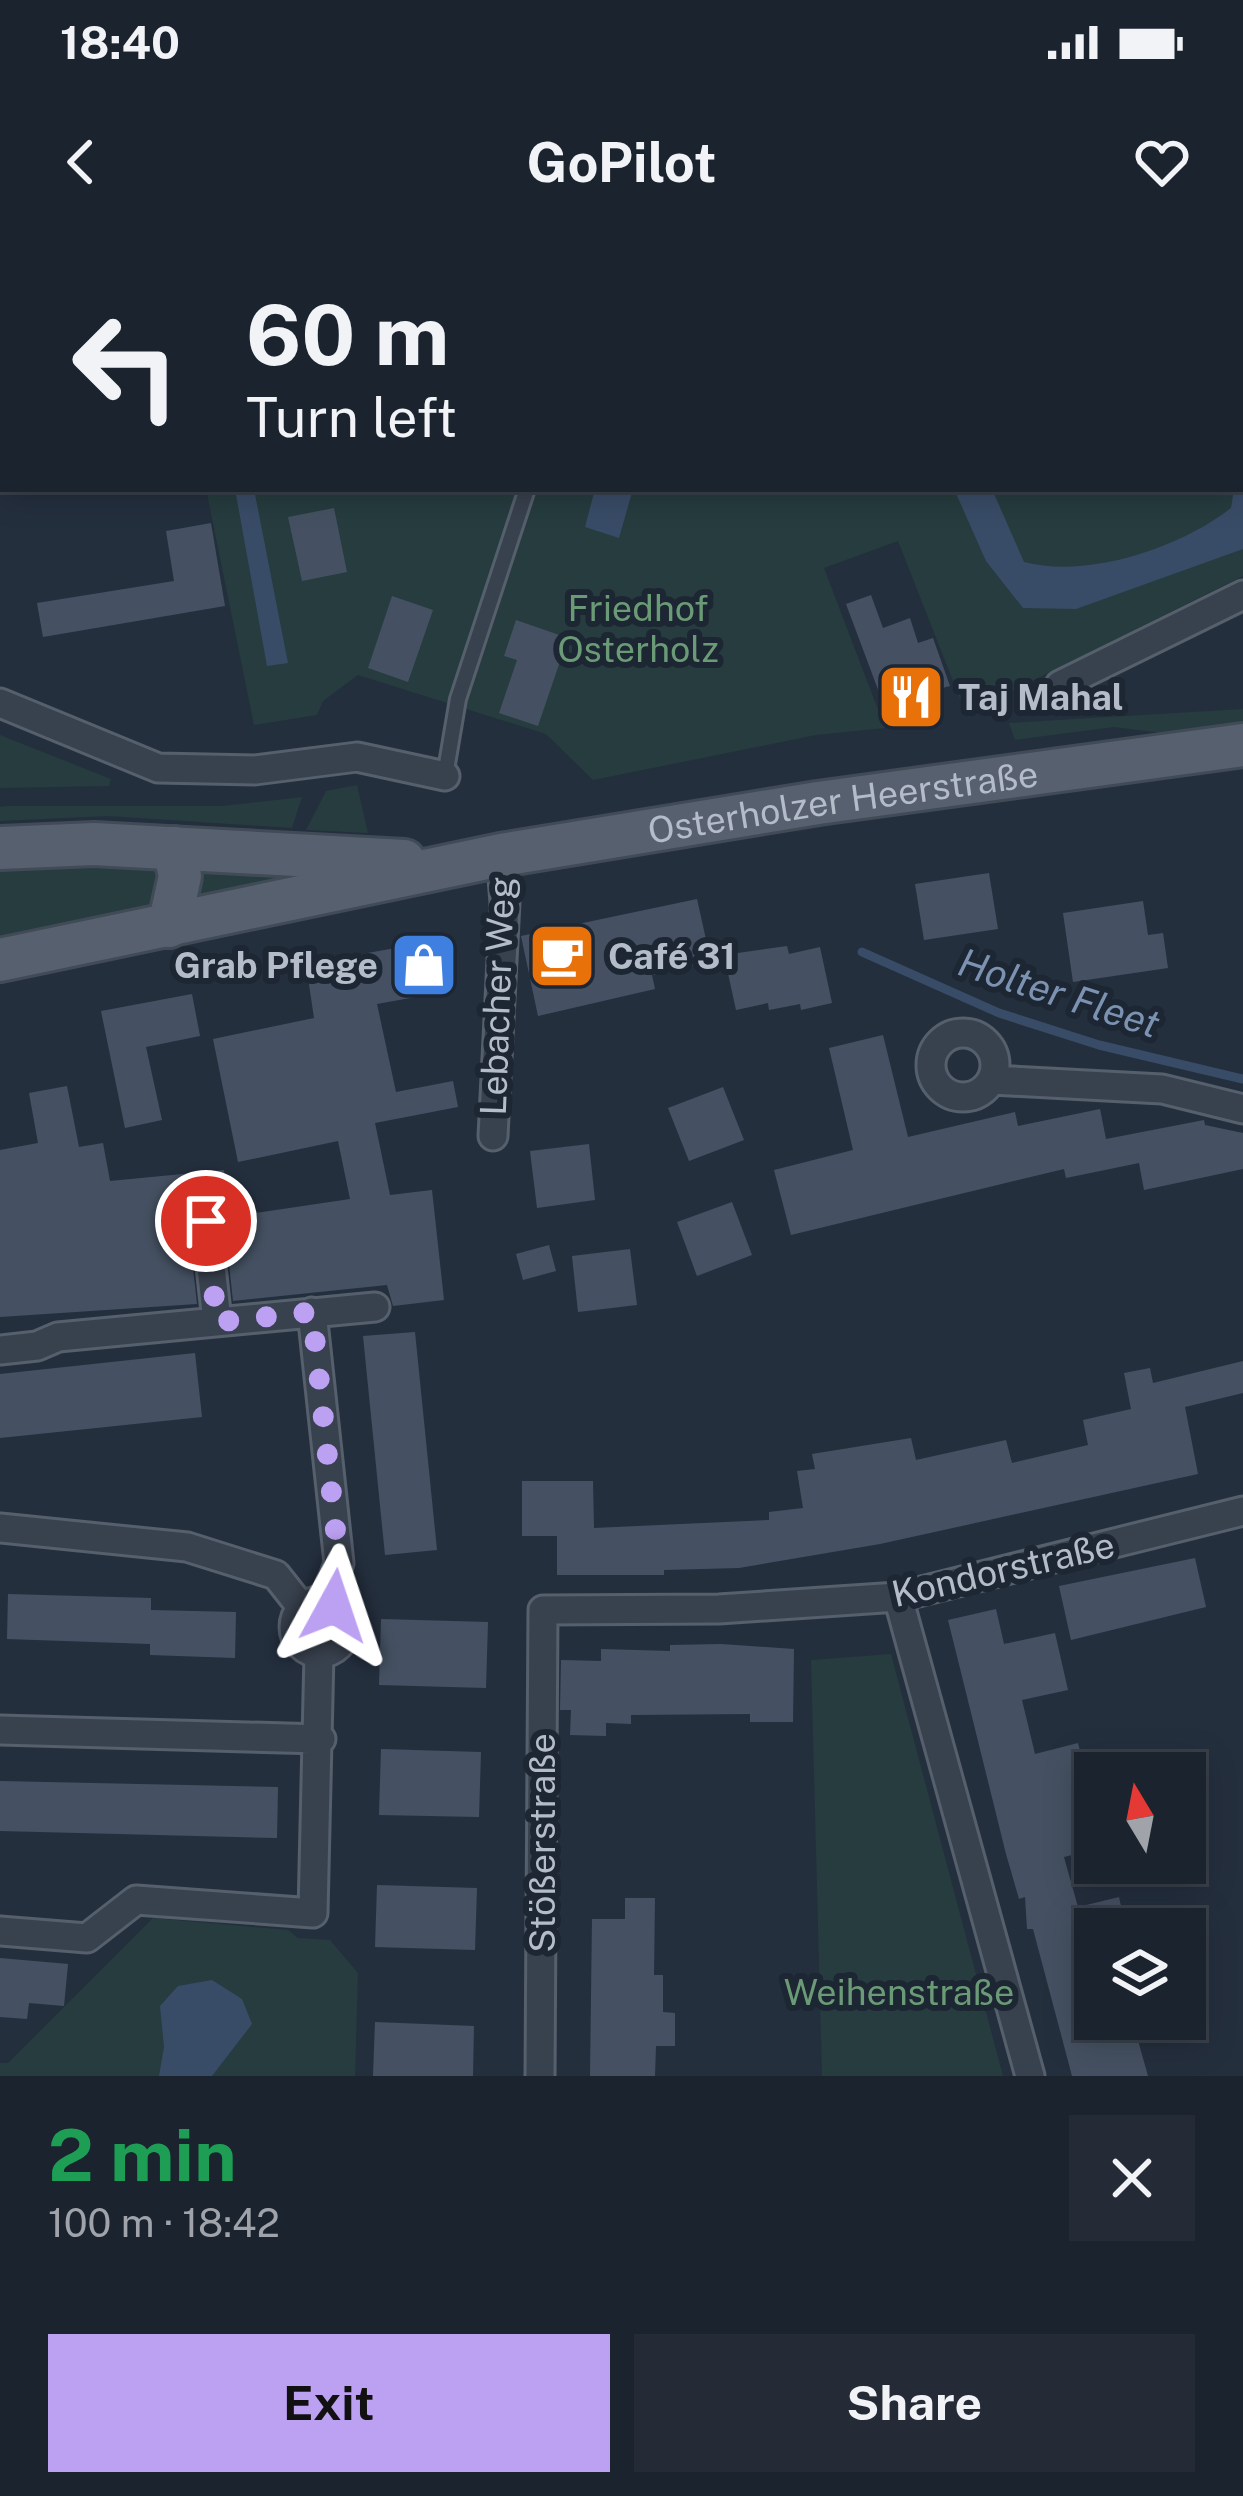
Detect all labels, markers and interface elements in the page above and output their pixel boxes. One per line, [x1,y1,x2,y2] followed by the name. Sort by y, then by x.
[60,16,180,69] text: 18:40
[48,129,114,195] icon: back
[1129,129,1195,195] icon: heart
[527,131,716,194] text: GoPilot
[246,285,450,384] text: 60 m
[48,288,204,444] icon: left
[246,386,457,449] text: Turn left
[557,587,719,670] park label: Friedhof Osterholz
[876,662,946,732] restaurant icon: Taj Mahal
[958,676,1124,718] place label: Taj Mahal
[645,752,1041,852] street label: Osterholzer Heerstraße
[472,876,522,1116] street label: Lebacher Weg
[527,921,597,991] cafe icon: Café 31
[389,930,459,1000] shop icon: Grab Pflege
[608,935,736,977] place label: Café 31
[953,939,1166,1047] water label: Holter Fleet
[174,944,378,986] place label: Grab Pflege
[155,1170,257,1272] pin
[173,1188,239,1254] icon: arrive
[888,1523,1118,1615] street label: Kondorstraße
[271,1543,397,1669] position arrow
[521,1733,563,1953] street label: Stößerstraße
[1074,1752,1206,1884] north arrow
[1074,1752,1206,2040] map controls
[1074,1908,1206,2040] button: layers
[784,1971,1014,2013] park label: Weihenstraße
[48,2113,237,2197] text: 2 min
[1069,2115,1195,2241] button: close
[48,2200,280,2246] text: 100 m · 18:42
[48,2334,610,2472] button: Exit
[634,2334,1195,2472] button: Share

